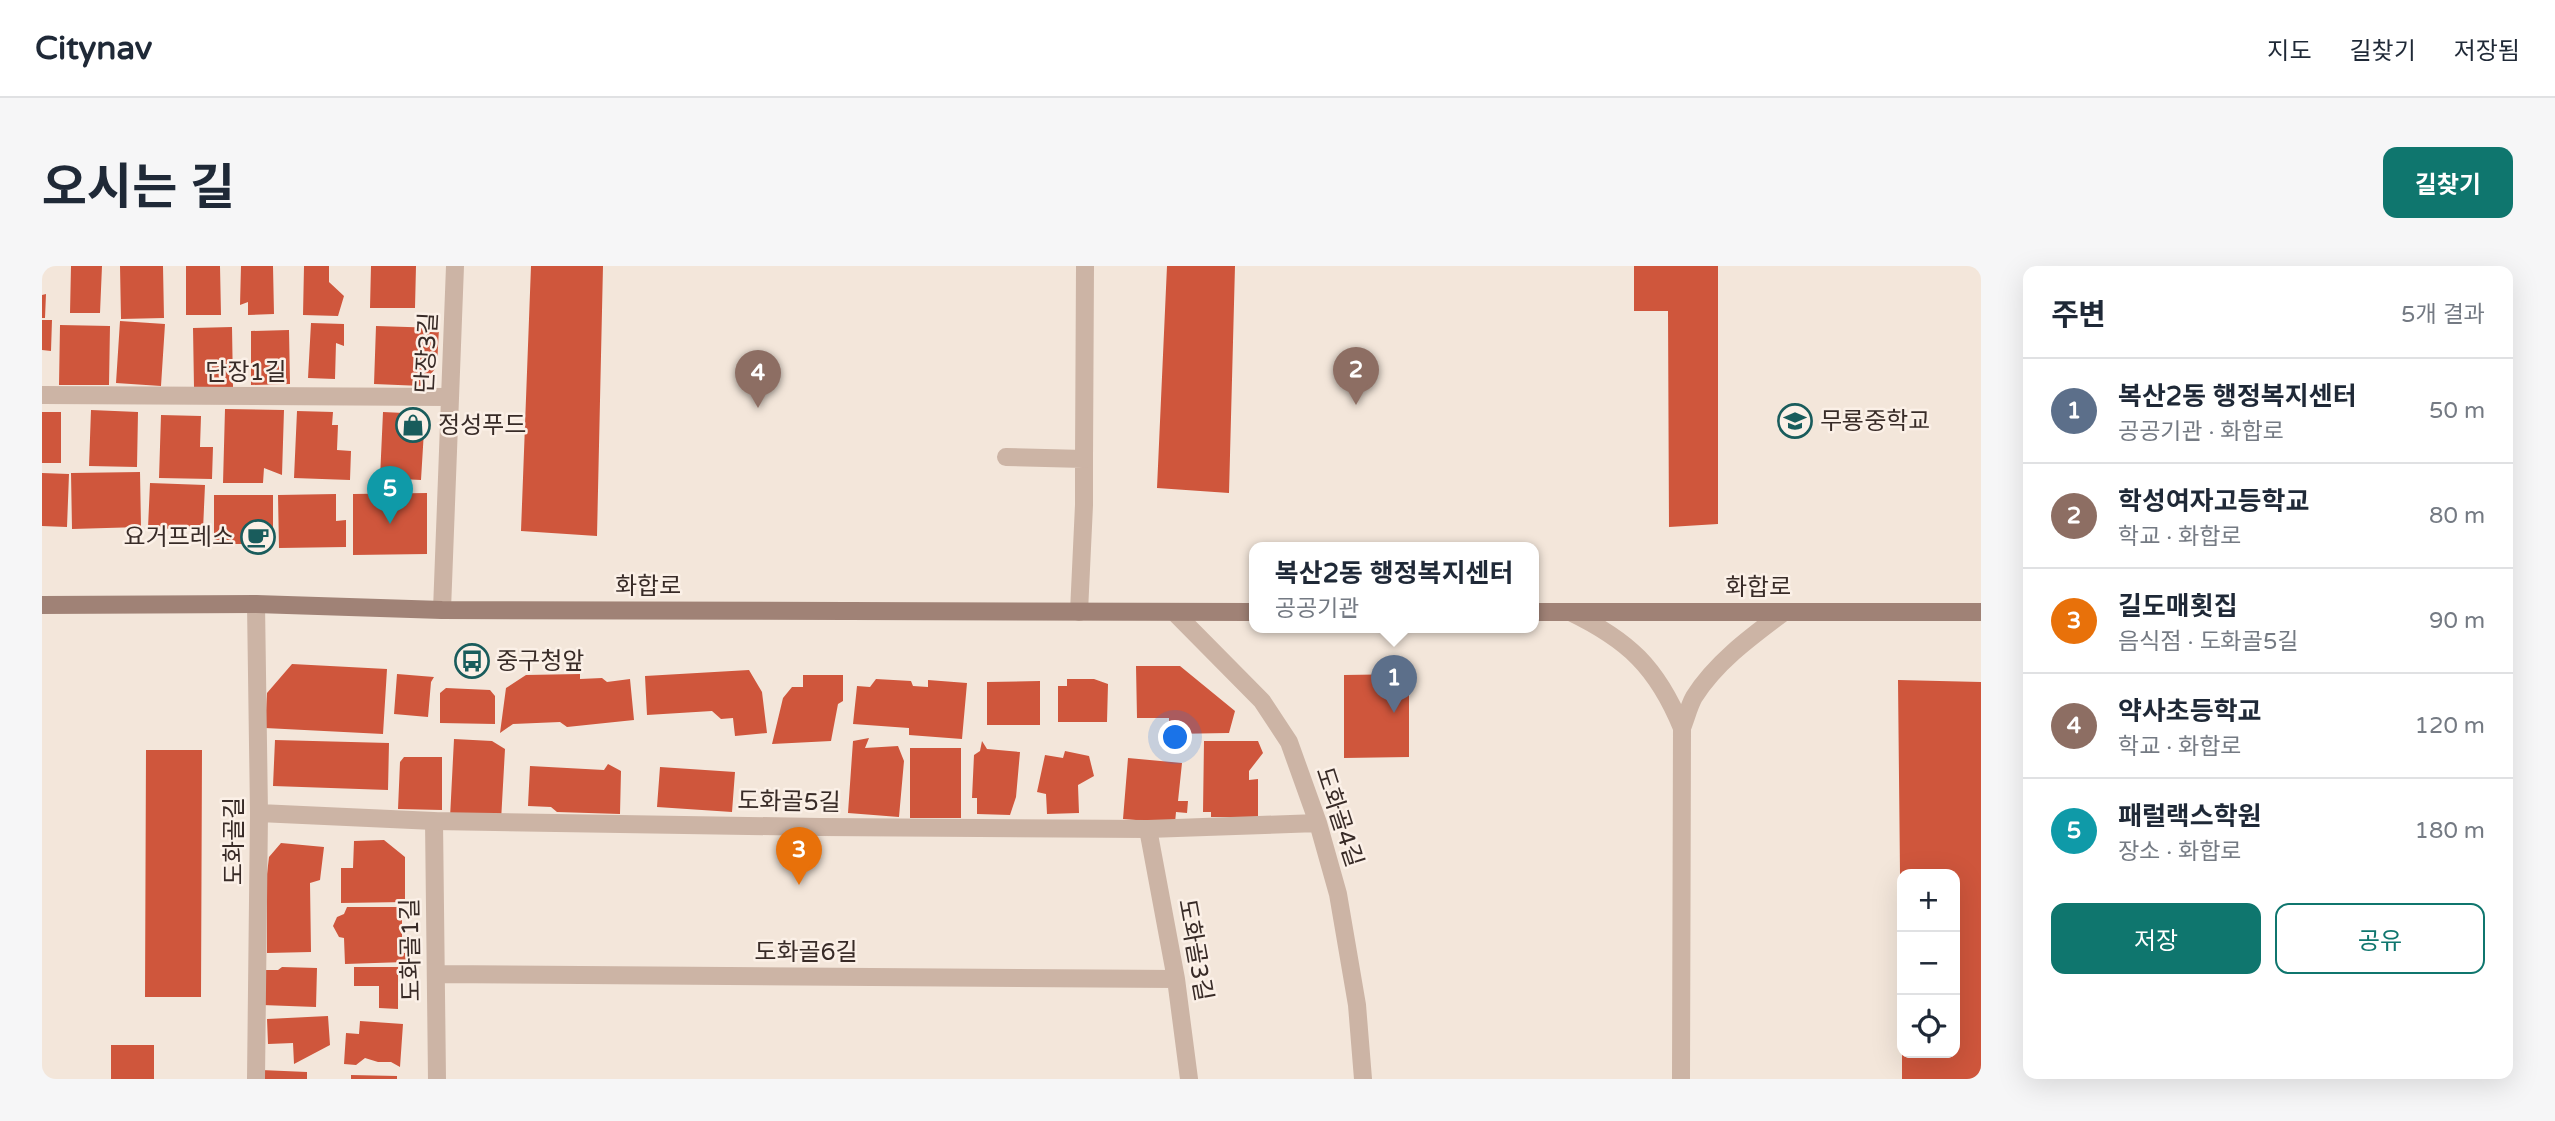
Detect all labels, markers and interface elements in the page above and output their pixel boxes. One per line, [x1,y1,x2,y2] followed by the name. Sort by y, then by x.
[35,29,152,68] text: Citynav
[2267,37,2312,66] text: 지도
[2350,37,2416,66] text: 길찾기
[2454,37,2520,66] text: 저장됨
[2383,147,2513,218] button: 길찾기
[42,159,235,218] text: 오시는 길
[2051,297,2106,334] text: 주변
[2401,301,2485,329] text: 5개 결과
[410,312,444,394] street label: 단장3길
[1333,347,1379,405] pin: 2
[735,350,781,408] pin: 4
[205,358,287,387] street label: 단장1길
[2118,381,2356,412] text: 복산2동 행정복지센터
[2067,397,2081,425] text: 1
[2429,397,2485,425] text: 50 m
[1776,402,1814,440] school or university icon: 무룡중학교
[394,406,432,444] shop icon: 정성푸드
[1820,407,1930,436] place label: 무룡중학교
[438,411,526,440] place label: 정성푸드
[2118,418,2284,446] text: 공공기관 · 화합로
[367,466,413,524] pin: 5
[2118,486,2309,517] text: 학성여자고등학교
[2067,502,2081,530] text: 2
[2429,502,2485,530] text: 80 m
[239,518,277,556] cafe icon: 요거프레소
[124,523,234,552] place label: 요거프레소
[2118,523,2242,551] text: 학교 · 화합로
[1249,542,1539,633] popup
[1275,558,1513,589] text: 복산2동 행정복지센터
[615,572,681,601] street label: 화합로
[1725,573,1791,602] street label: 화합로
[2118,591,2238,622] text: 길도매횟집
[1275,595,1359,623] text: 공공기관
[2067,607,2081,635] text: 3
[2429,607,2485,635] text: 90 m
[2118,628,2299,656] text: 음식점 · 도화골5길
[453,642,491,680] bus stop icon: 중구청앞
[496,647,584,676] place label: 중구청앞
[1371,655,1417,713] pin: 1
[2118,696,2262,727] text: 약사초등학교
[2067,712,2081,740] text: 4
[2415,712,2485,740] text: 120 m
[1158,720,1192,754] your location
[2118,733,2242,761] text: 학교 · 화합로
[1309,763,1369,871] street label: 도화골4길
[737,787,841,817] street label: 도화골5길
[220,797,249,885] street label: 도화골길
[2118,801,2262,832] text: 패럴랙스학원
[2067,817,2081,845] text: 5
[2415,817,2485,845] text: 180 m
[776,827,822,885] pin: 3
[2118,838,2242,866] text: 장소 · 화합로
[1897,869,1960,1058] map controls
[1897,869,1960,932] button: +
[1172,897,1218,1003] street label: 도화골3길
[396,898,426,1002] street label: 도화골1길
[2051,903,2261,974] button: 저장
[2275,903,2485,974] button: 공유
[1897,932,1960,995] button: −
[754,938,858,967] street label: 도화골6길
[1897,995,1960,1058] button: locate

